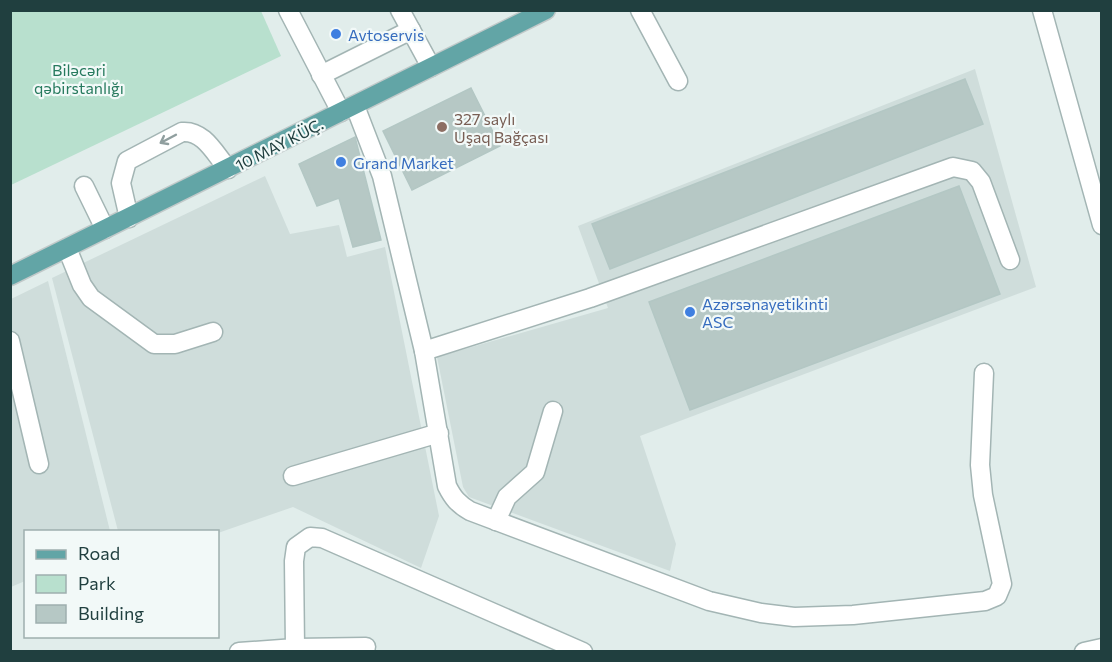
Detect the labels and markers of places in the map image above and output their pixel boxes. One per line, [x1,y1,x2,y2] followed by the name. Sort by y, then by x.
[348,25,424,44] place label: Avtoservis
[329,27,343,41] marker: Avtoservis
[454,109,549,146] place label: 327 saylı Uşaq Bağçası
[435,120,449,134] marker: 327 saylı Uşaq Bağçası
[353,153,454,172] place label: Grand Market
[334,155,348,169] marker: Grand Market
[702,294,828,331] place label: Azərsənayetikinti ASC
[683,305,697,319] marker: Azərsənayetikinti ASC

